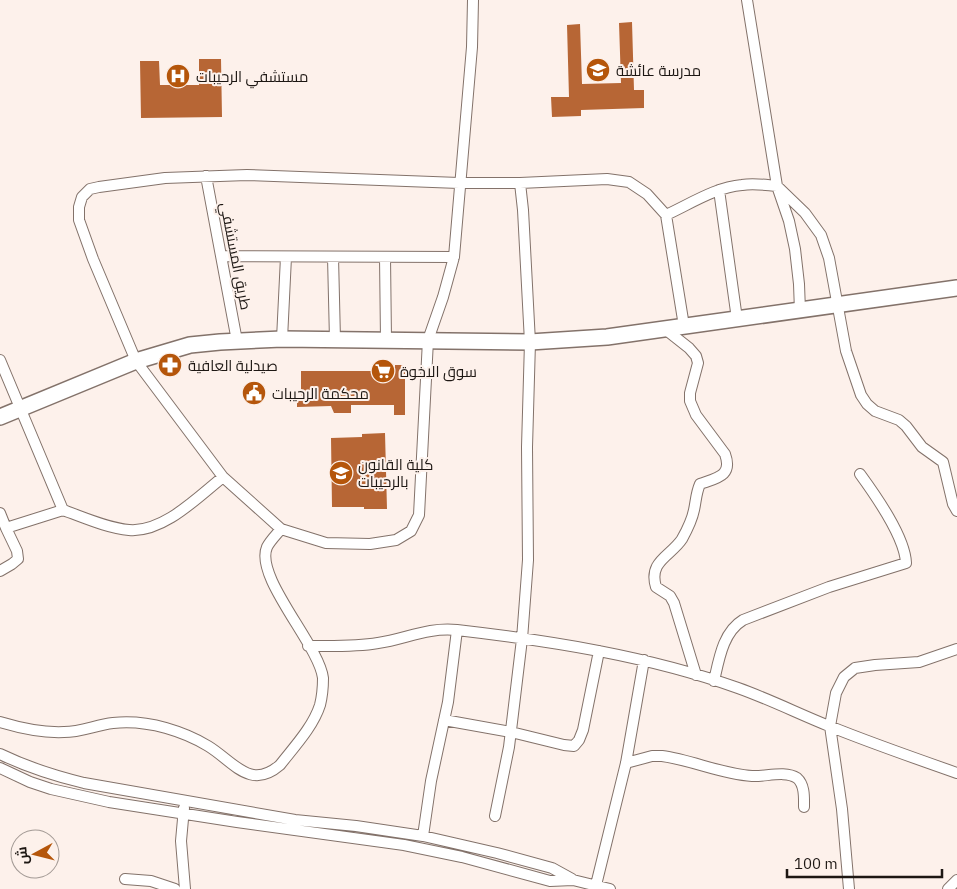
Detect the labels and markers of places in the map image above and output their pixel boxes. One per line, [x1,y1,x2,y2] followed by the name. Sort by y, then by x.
[585,57,611,83] school or university icon: مدرسة عائشة
[616,61,701,80] place label: مدرسة عائشة
[165,63,191,89] hospital icon: مستشفي الرحيبات
[196,67,308,89] place label: مستشفي الرحيبات
[157,352,183,378] pharmacy icon: صيدلية العافية
[188,356,278,375] place label: صيدلية العافية
[370,358,396,384] supermarket icon: سوق الاخوة
[400,362,477,382] place label: سوق الاخوة
[241,380,267,406] public building icon: محكمة الرحيبات
[272,384,369,403] place label: محكمة الرحيبات
[358,455,433,491] place label: كلية القانون بالرحيبات
[328,460,354,486] school or university icon: كلية القانون بالرحيبات

